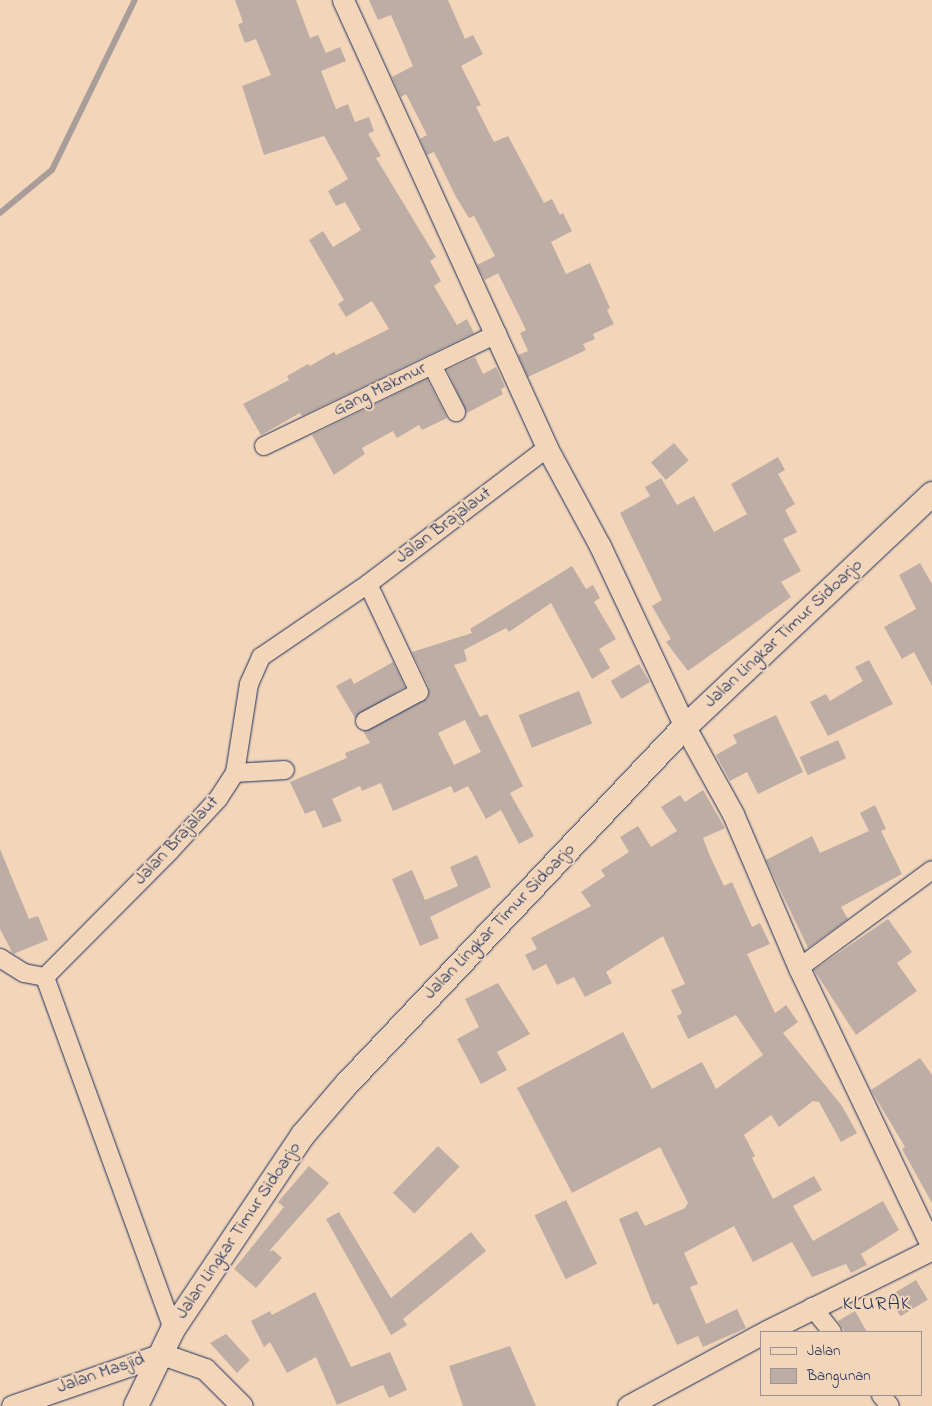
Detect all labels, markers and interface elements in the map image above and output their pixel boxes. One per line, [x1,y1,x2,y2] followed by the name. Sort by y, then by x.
[330,358,430,422] street label: Gang Makmur
[392,483,496,569] street label: Jalan Brajalaut
[700,555,868,713] street label: Jalan Lingkar Timur Sidoarjo
[130,792,224,890] street label: Jalan Brajalaut
[420,839,580,1005] street label: Jalan Lingkar Timur Sidoarjo
[172,1138,306,1324] street label: Jalan Lingkar Timur Sidoarjo
[842,1292,912,1316] district label: KLURAK
[760,1331,922,1396] legend
[807,1340,840,1362] text: Jalan
[54,1349,148,1399] street label: Jalan Masjid
[807,1365,871,1387] text: Bangunan

